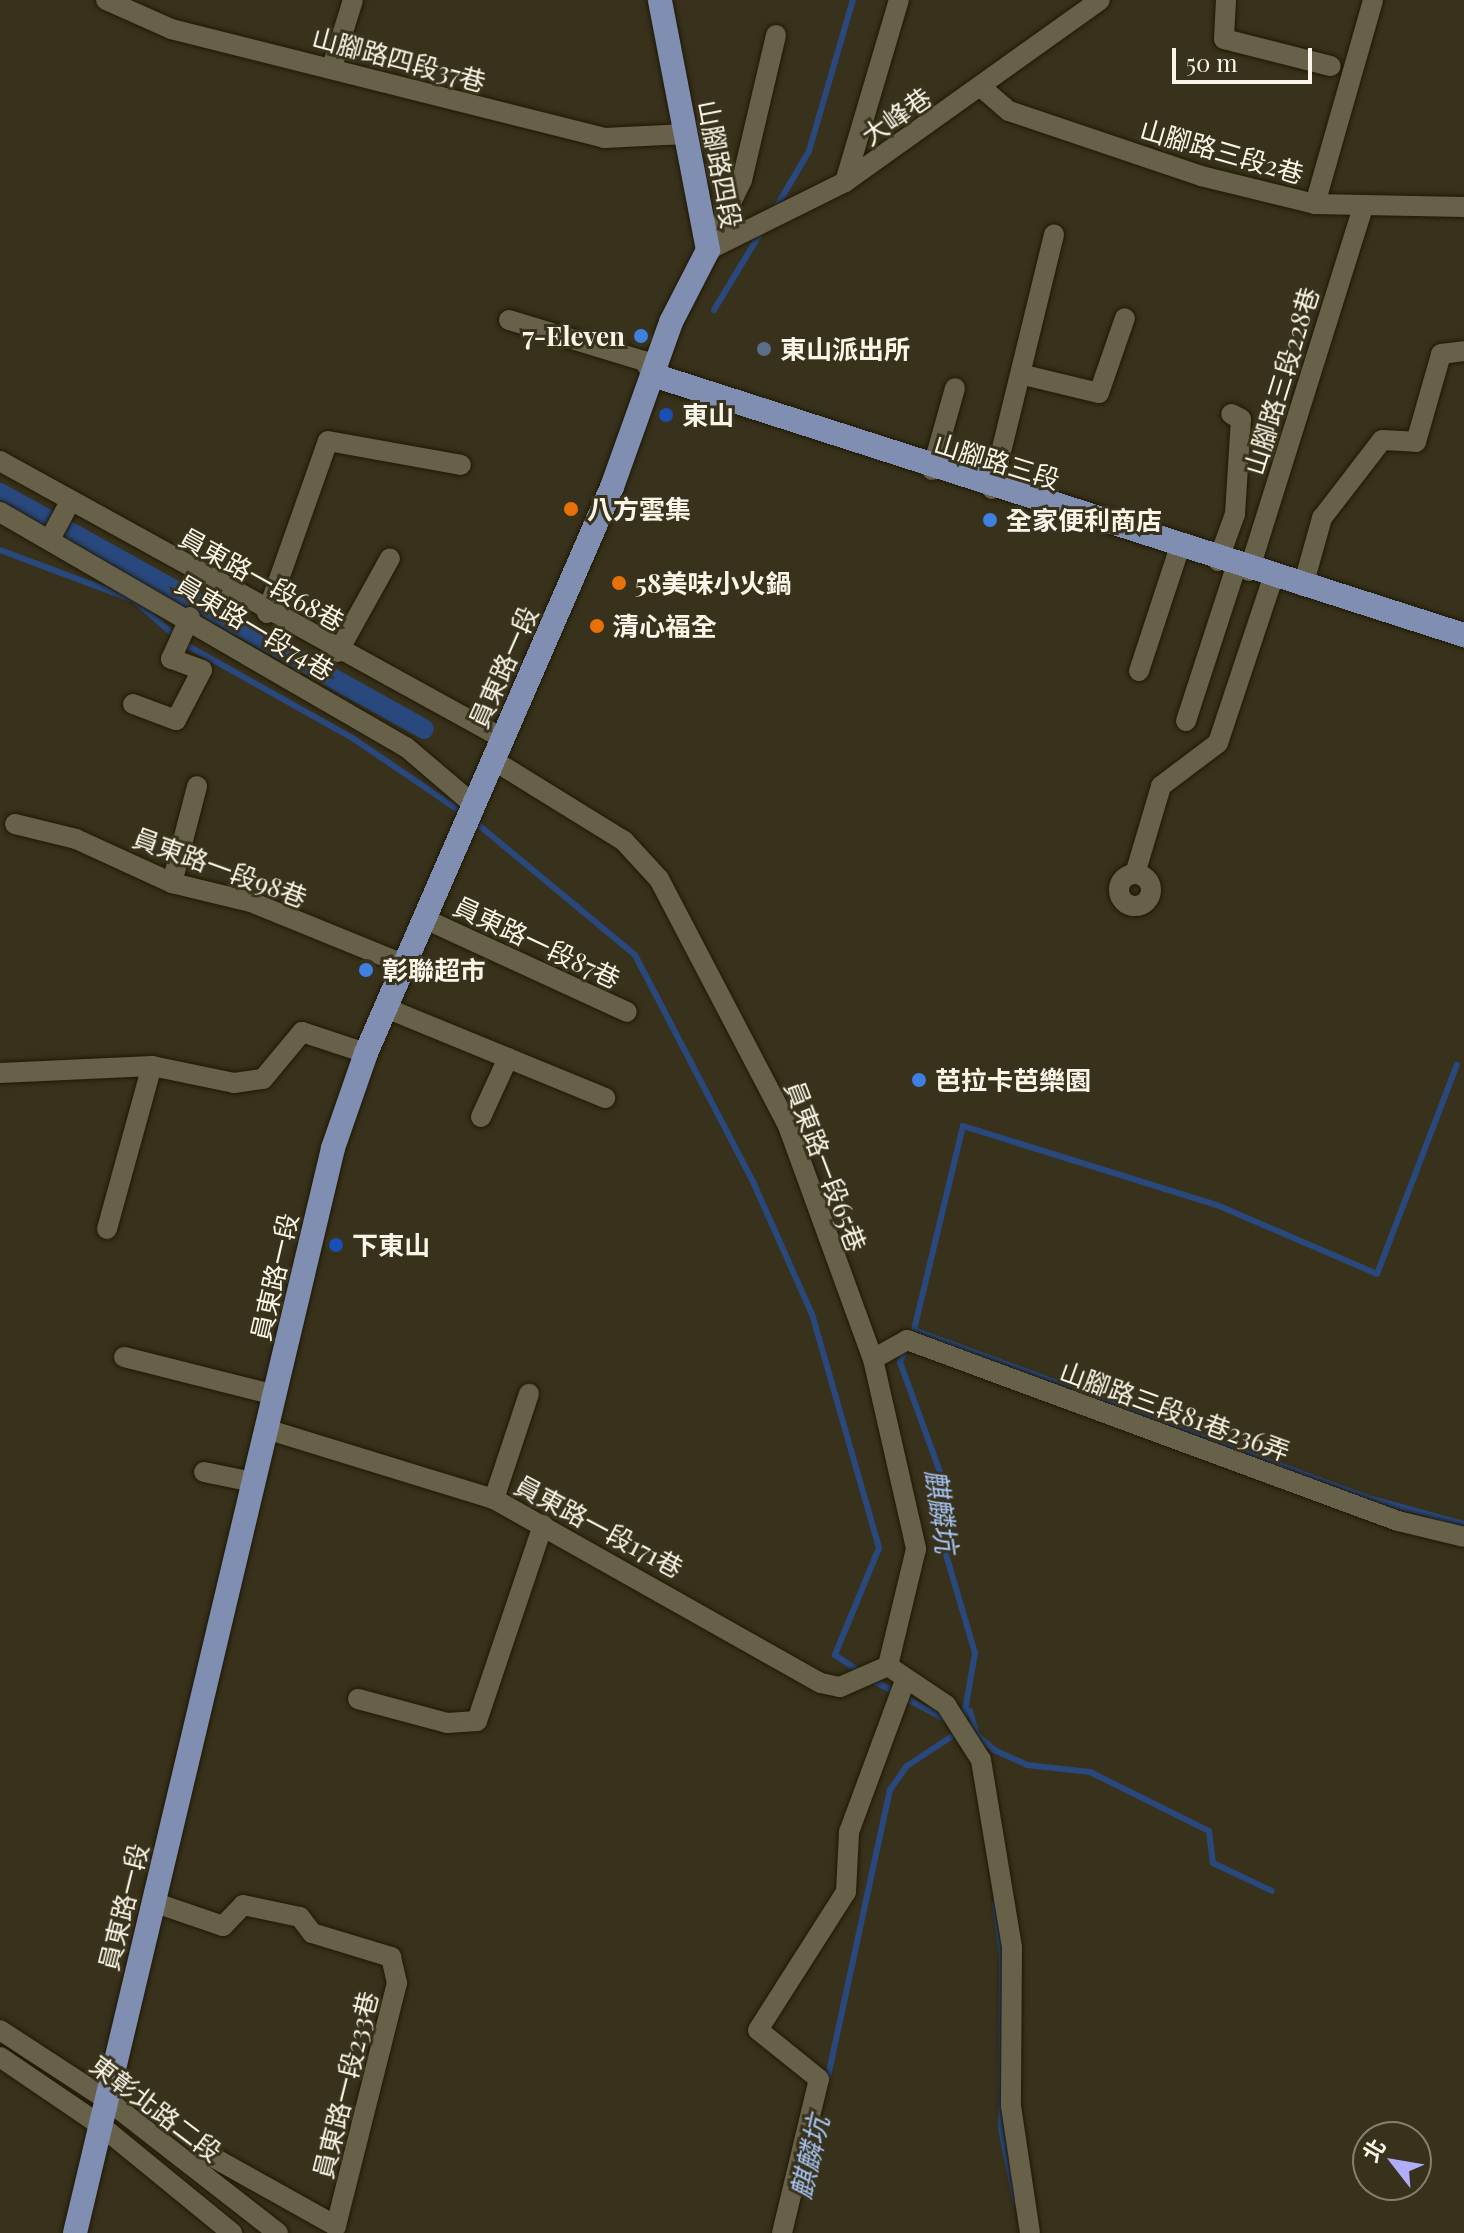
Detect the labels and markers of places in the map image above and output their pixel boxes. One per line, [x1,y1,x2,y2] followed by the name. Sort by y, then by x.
[522,320,625,352] place label: 7-Eleven
[632,327,650,345] marker: 7-Eleven
[780,333,910,365] place label: 東山派出所
[755,340,773,358] marker: 東山派出所
[682,399,734,431] place label: 東山
[657,406,675,424] marker: 東山
[587,493,691,525] place label: 八方雲集
[562,500,580,518] marker: 八方雲集
[1006,504,1162,536] place label: 全家便利商店
[981,511,999,529] marker: 全家便利商店
[635,567,792,599] place label: 58美味小火鍋
[610,574,628,592] marker: 58美味小火鍋
[613,610,717,642] place label: 清心福全
[588,617,606,635] marker: 清心福全
[382,954,486,986] place label: 彰聯超市
[357,961,375,979] marker: 彰聯超市
[935,1064,1091,1096] place label: 芭拉卡芭樂園
[910,1071,928,1089] marker: 芭拉卡芭樂園
[352,1229,430,1261] place label: 下東山
[327,1236,345,1254] marker: 下東山

